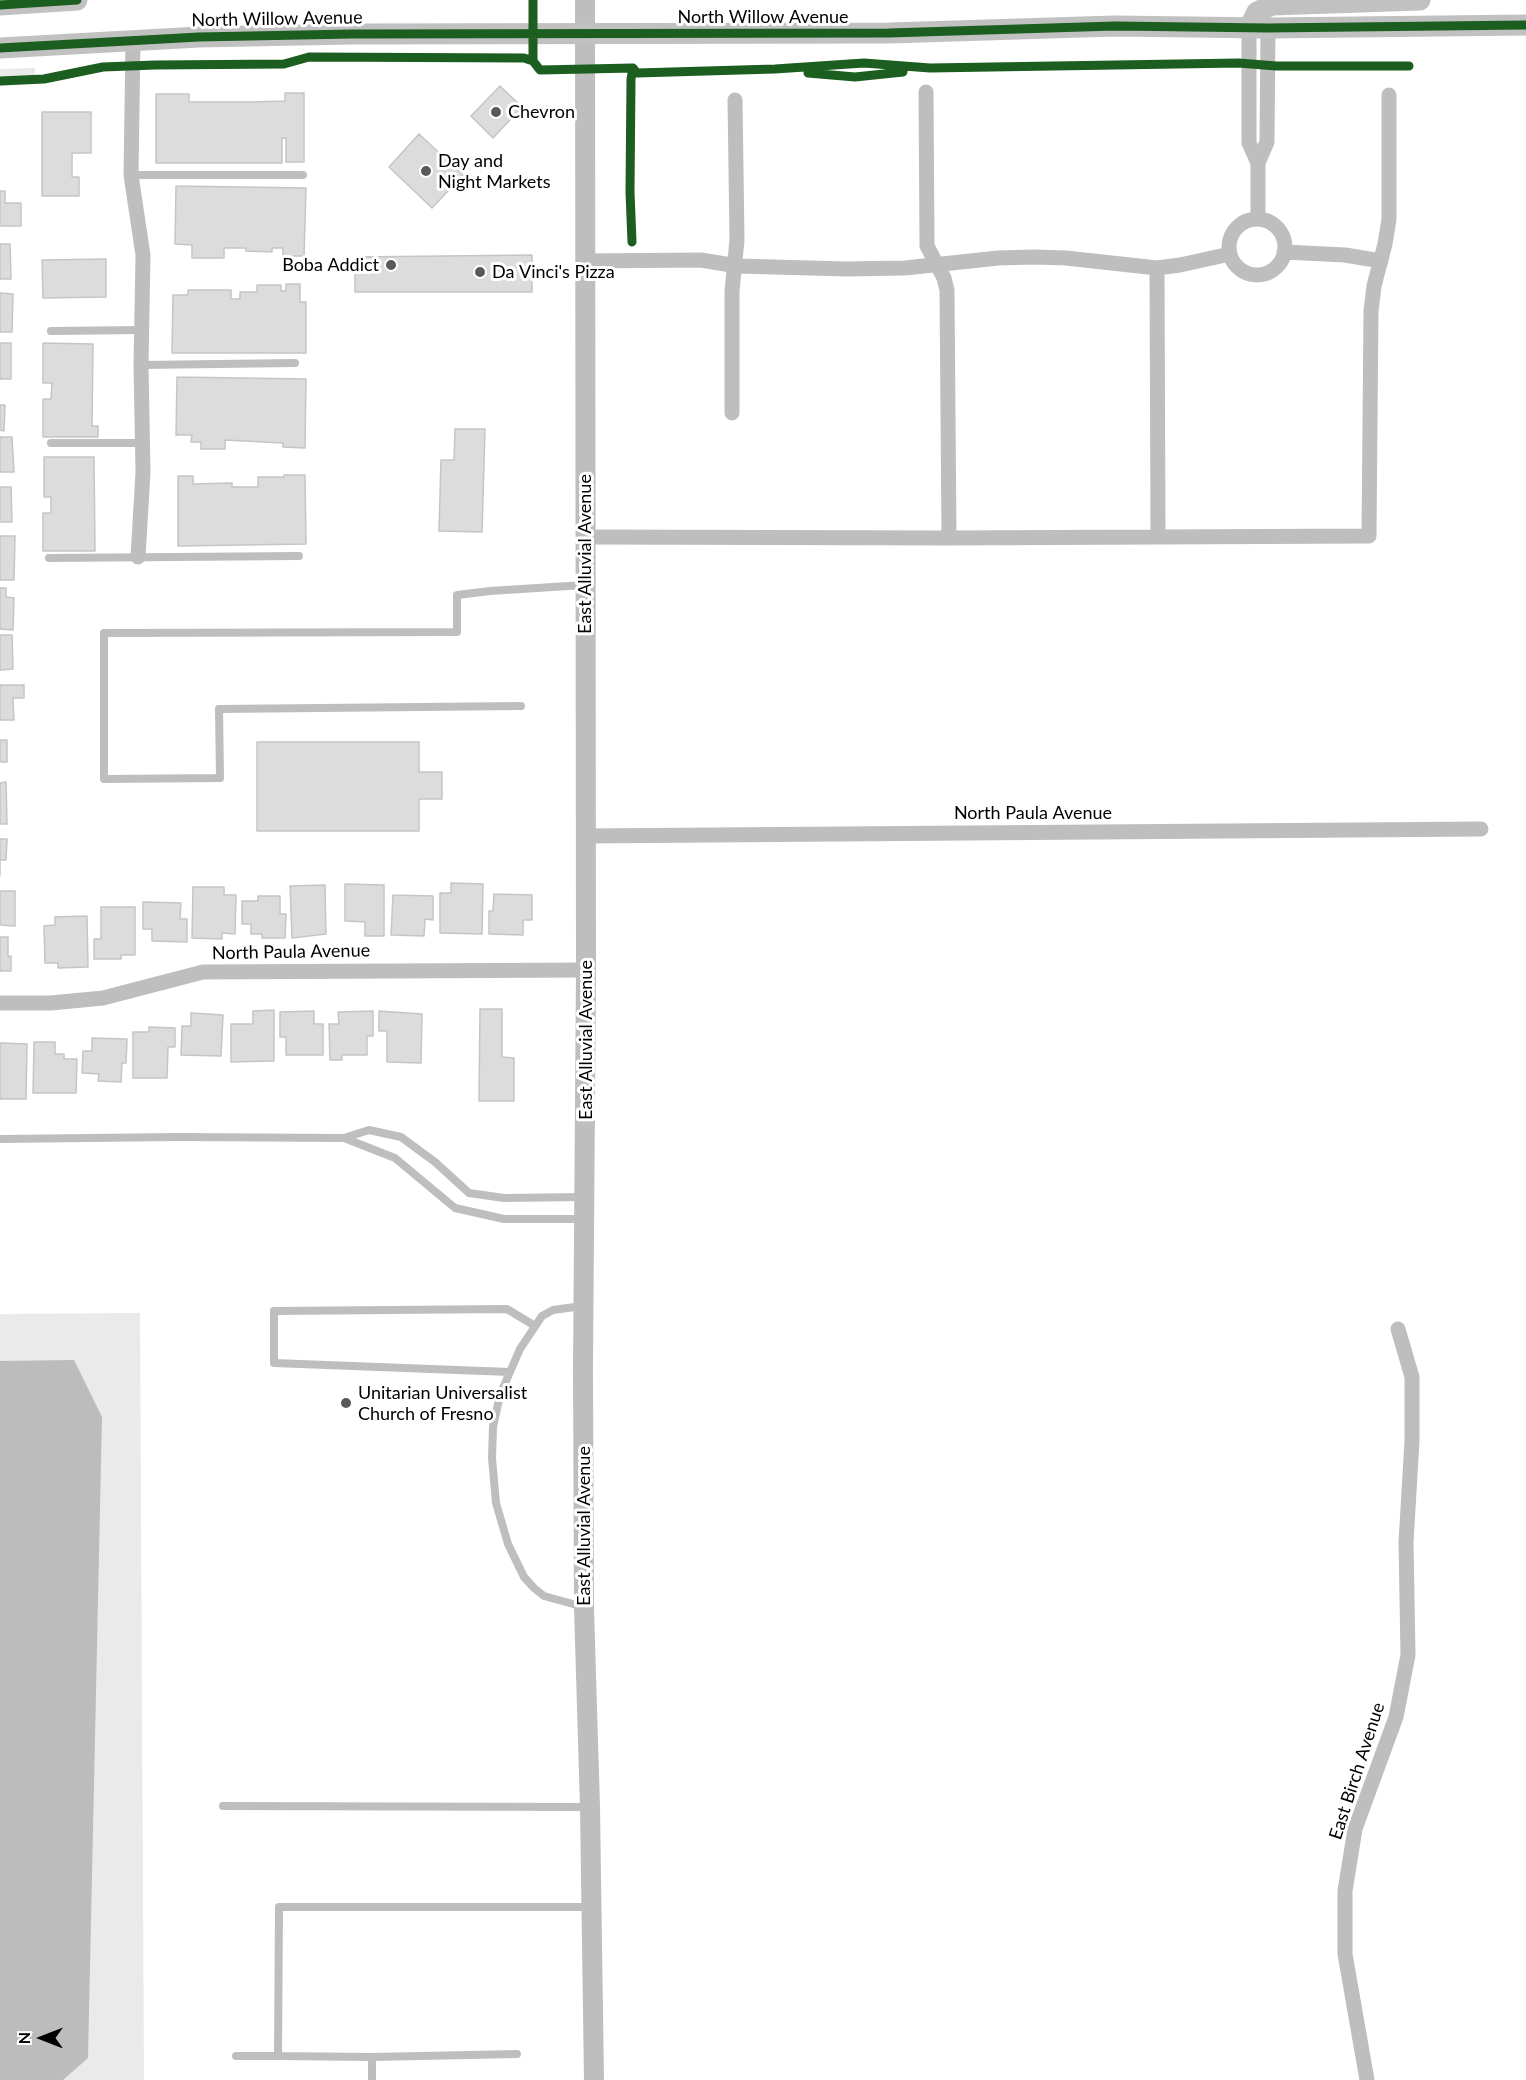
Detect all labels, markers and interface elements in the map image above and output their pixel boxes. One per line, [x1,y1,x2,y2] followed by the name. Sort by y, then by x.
[677,6,849,28] street label: North Willow Avenue
[191,7,363,31] street label: North Willow Avenue
[508,101,575,123] place label: Chevron
[489,105,503,119] marker: Chevron
[438,150,551,192] place label: Day and Night Markets
[419,164,433,178] marker: Day and Night Markets
[282,254,379,276] place label: Boba Addict
[384,258,398,272] marker: Boba Addict
[492,261,615,283] place label: Da Vinci's Pizza
[473,265,487,279] marker: Da Vinci's Pizza
[574,474,596,634] street label: East Alluvial Avenue
[954,802,1112,824] street label: North Paula Avenue
[212,940,370,964] street label: North Paula Avenue
[575,960,597,1120] street label: East Alluvial Avenue
[358,1382,527,1424] place label: Unitarian Universalist Church of Fresno
[339,1396,353,1410] marker: Unitarian Universalist Church of Fresno
[573,1446,595,1606] street label: East Alluvial Avenue
[1325,1700,1389,1842] street label: East Birch Avenue
[12,2008,72,2068] north arrow
[14,2032,33,2044] text: N

